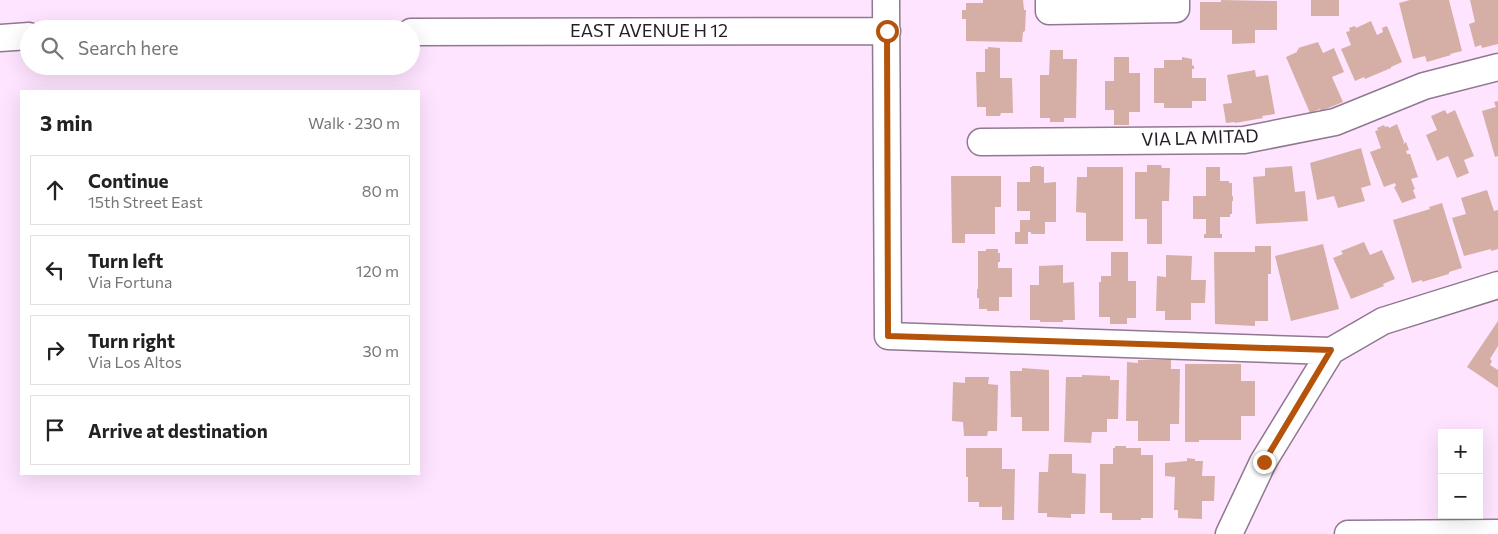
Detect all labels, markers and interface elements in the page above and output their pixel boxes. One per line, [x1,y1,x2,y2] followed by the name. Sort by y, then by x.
[570,19,728,41] street label: EAST AVENUE H 12
[20,20,420,75] search box
[876,20,899,43] route start
[38,34,66,62] icon: search
[78,36,178,59] text: Search here
[40,110,93,135] text: 3 min
[308,113,400,132] text: Walk · 230 m
[1141,124,1259,150] street label: VIA LA MITAD
[88,169,168,192] text: Continue
[41,176,69,204] icon: ahead
[362,181,399,200] text: 80 m
[88,192,203,211] text: 15th Street East
[88,249,163,272] text: Turn left
[41,256,69,284] icon: left
[356,261,399,280] text: 120 m
[88,272,172,291] text: Via Fortuna
[88,329,175,352] text: Turn right
[41,336,69,364] icon: right
[362,341,399,360] text: 30 m
[88,352,182,371] text: Via Los Altos
[41,416,69,444] icon: arrive
[88,419,268,442] text: Arrive at destination
[1438,429,1483,519] map controls
[1438,429,1483,474] button: +
[1253,451,1276,474] route end
[1438,474,1483,519] button: −

